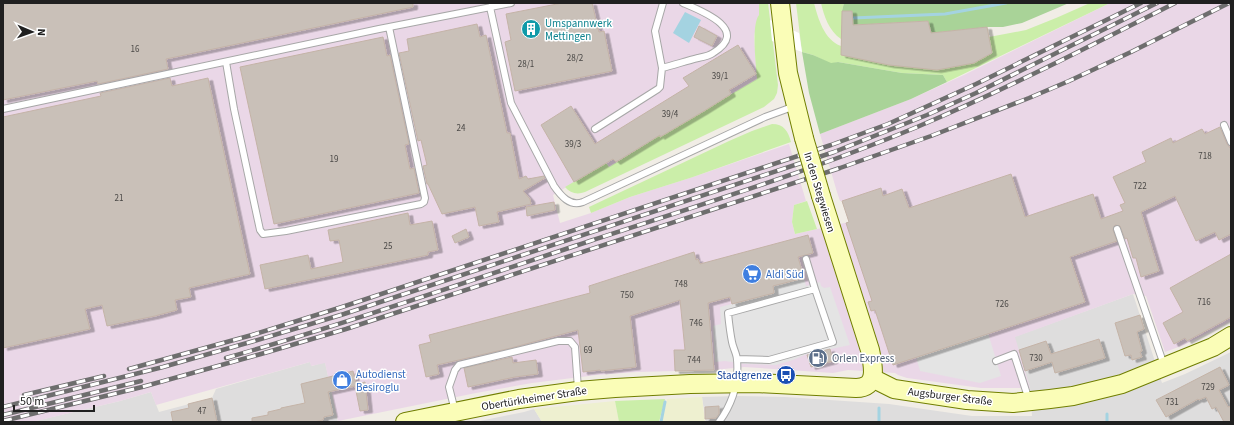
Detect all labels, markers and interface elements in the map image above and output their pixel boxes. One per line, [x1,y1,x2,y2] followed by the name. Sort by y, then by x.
[12,12,52,52] north arrow
[545,16,612,44] place label: Umspannwerk Mettingen
[520,18,542,40] building icon: Umspannwerk Mettingen
[34,28,49,36] text: N
[131,43,140,56] house number: 16
[567,52,584,65] house number: 28/2
[518,58,534,71] house number: 28/1
[712,70,728,83] house number: 39/1
[662,108,679,121] house number: 39/4
[457,122,466,135] house number: 24
[565,138,582,151] house number: 39/3
[800,150,839,234] street label: In den Stegwiesen
[1198,150,1212,163] house number: 718
[330,153,339,166] house number: 19
[1133,180,1147,193] house number: 722
[115,192,123,205] house number: 21
[384,240,393,253] house number: 25
[741,263,763,285] supermarket icon: Aldi Süd
[766,267,804,282] place label: Aldi Süd
[674,278,688,291] house number: 748
[620,289,634,302] house number: 750
[1197,296,1211,309] house number: 716
[995,298,1009,311] house number: 726
[689,317,703,330] house number: 746
[584,344,593,357] house number: 69
[807,347,829,369] fuel station icon: Orlen Express
[832,351,895,366] place label: Orlen Express
[1029,352,1043,365] house number: 730
[687,354,701,367] house number: 744
[775,364,797,386] bus stop icon: Stadtgrenze
[356,367,406,395] place label: Autodienst Besiroglu
[717,368,773,383] place label: Stadtgrenze
[331,369,353,391] shop icon: Autodienst Besiroglu
[1201,381,1215,394] house number: 729
[480,383,588,414] street label: Obertürkheimer Straße
[907,384,994,409] street label: Augsburger Straße
[14,387,94,413] scale bar
[20,393,44,410] text: 50 m
[1165,396,1179,409] house number: 731
[198,405,207,418] house number: 47

